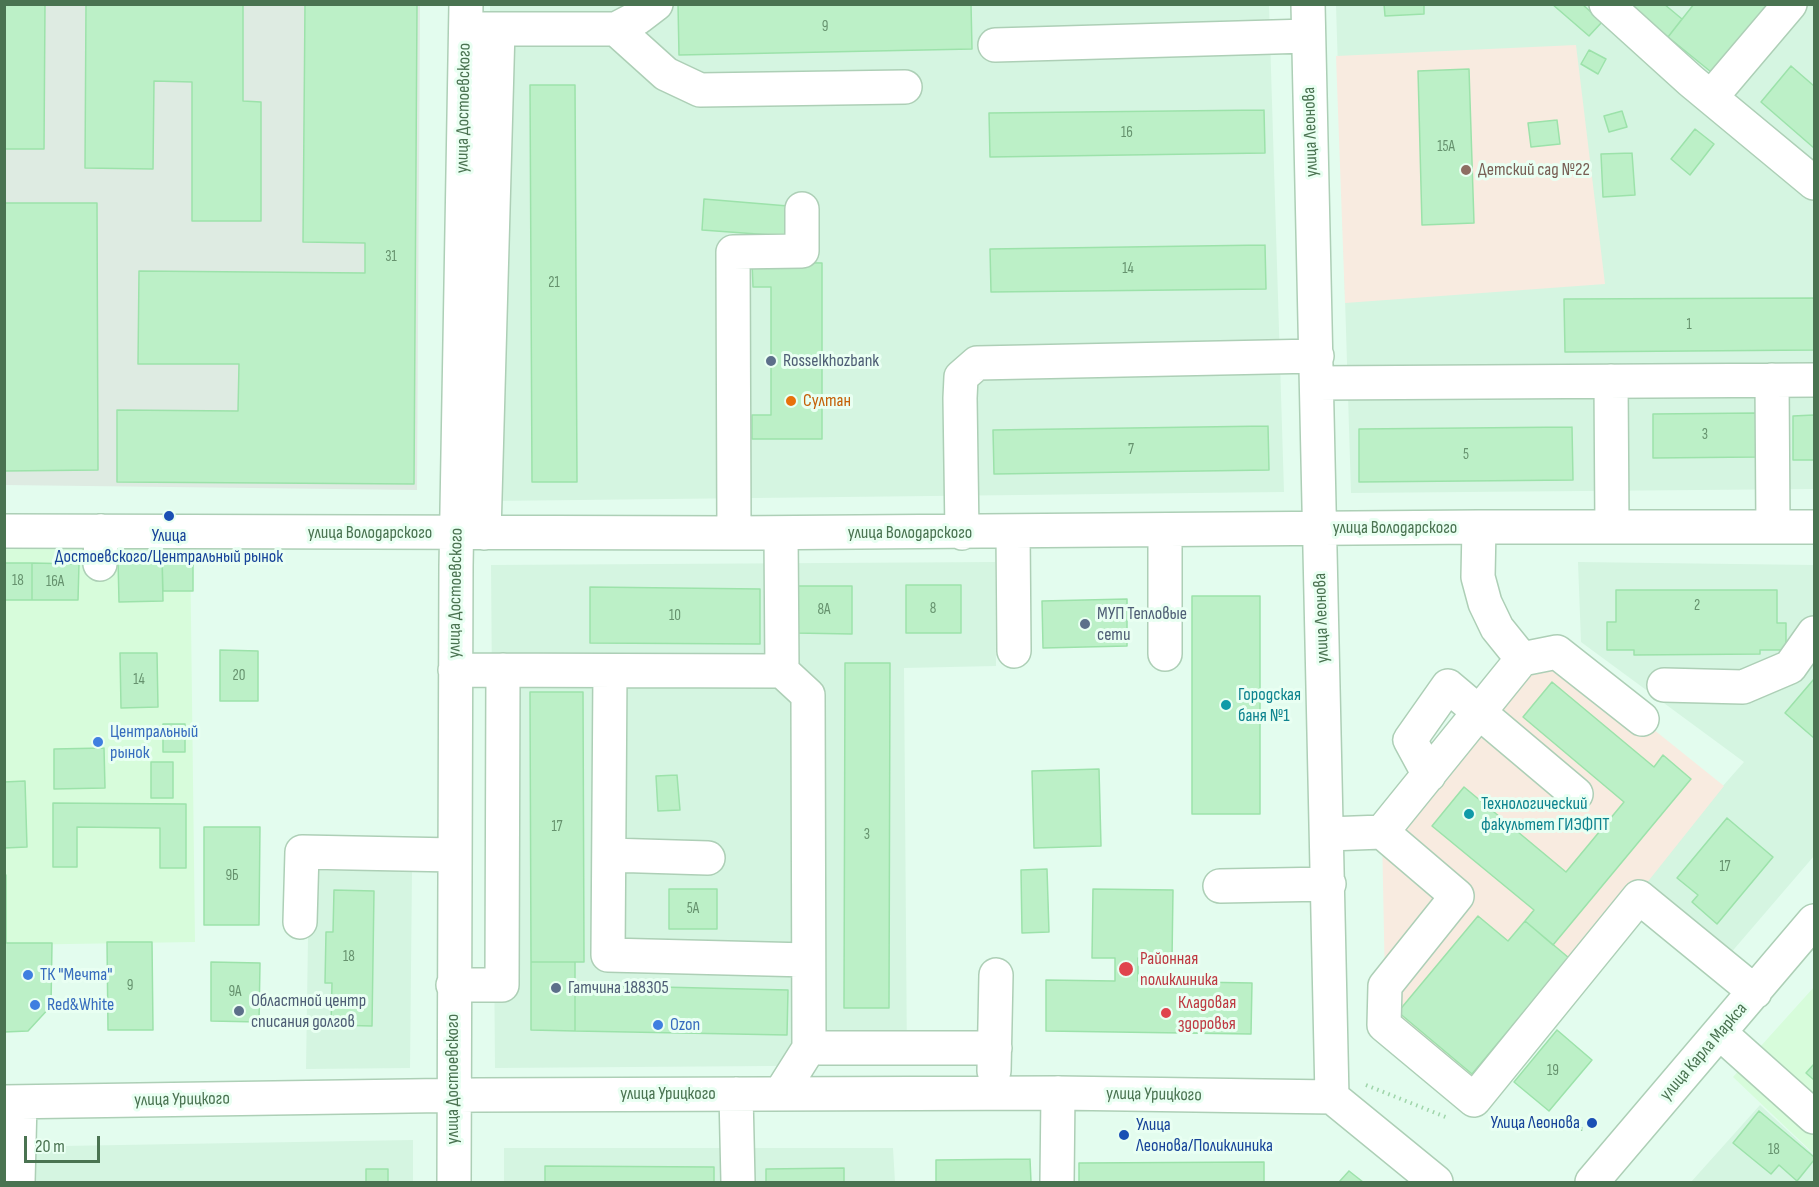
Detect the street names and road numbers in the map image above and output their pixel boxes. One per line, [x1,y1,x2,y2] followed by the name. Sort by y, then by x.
[452,43,476,173] street label: улица Достоевского
[1299,87,1323,177] street label: улица Леонова
[1333,517,1457,539] street label: улица Володарского
[308,522,432,544] street label: улица Володарского
[848,522,972,544] street label: улица Володарского
[444,528,468,658] street label: улица Достоевского
[1310,573,1334,663] street label: улица Леонова
[1656,999,1752,1105] street label: улица Карла Маркса
[442,1014,464,1144] street label: улица Достоевского
[620,1083,716,1105] street label: улица Урицкого
[1106,1083,1202,1107] street label: улица Урицкого
[134,1088,230,1112] street label: улица Урицкого

